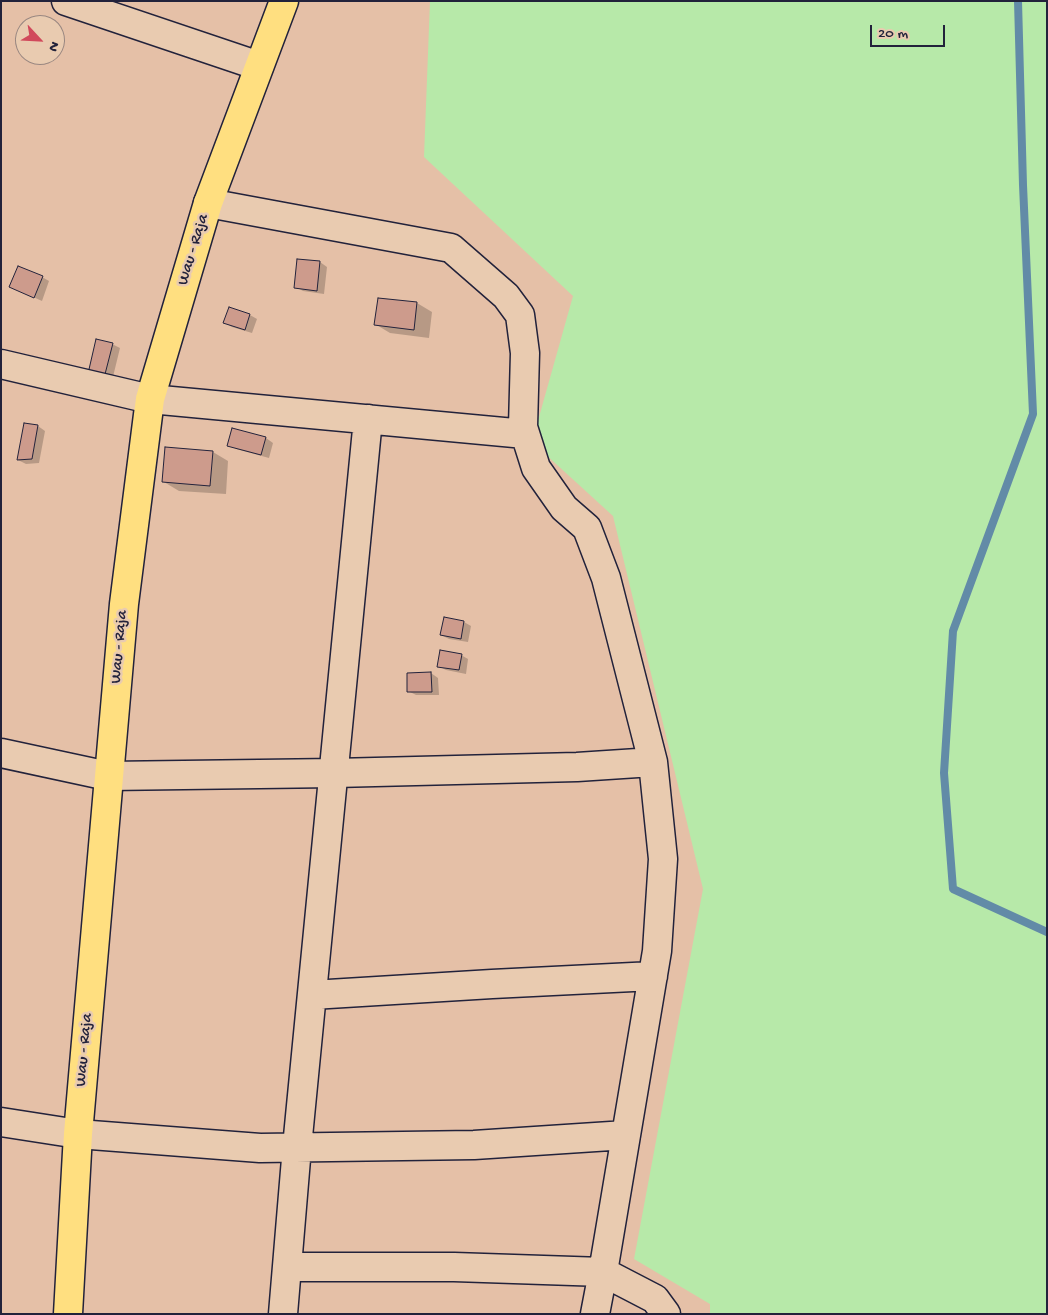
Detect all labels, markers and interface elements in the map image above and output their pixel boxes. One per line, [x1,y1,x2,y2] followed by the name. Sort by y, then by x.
[15,15,65,65] north arrow
[873,15,948,47] scale bar
[878,25,908,43] text: 20 m
[44,38,63,54] text: N
[174,212,214,288] street label: Wau - Raja
[107,610,133,684] street label: Wau - Raja
[72,1013,98,1087] street label: Wau - Raja

